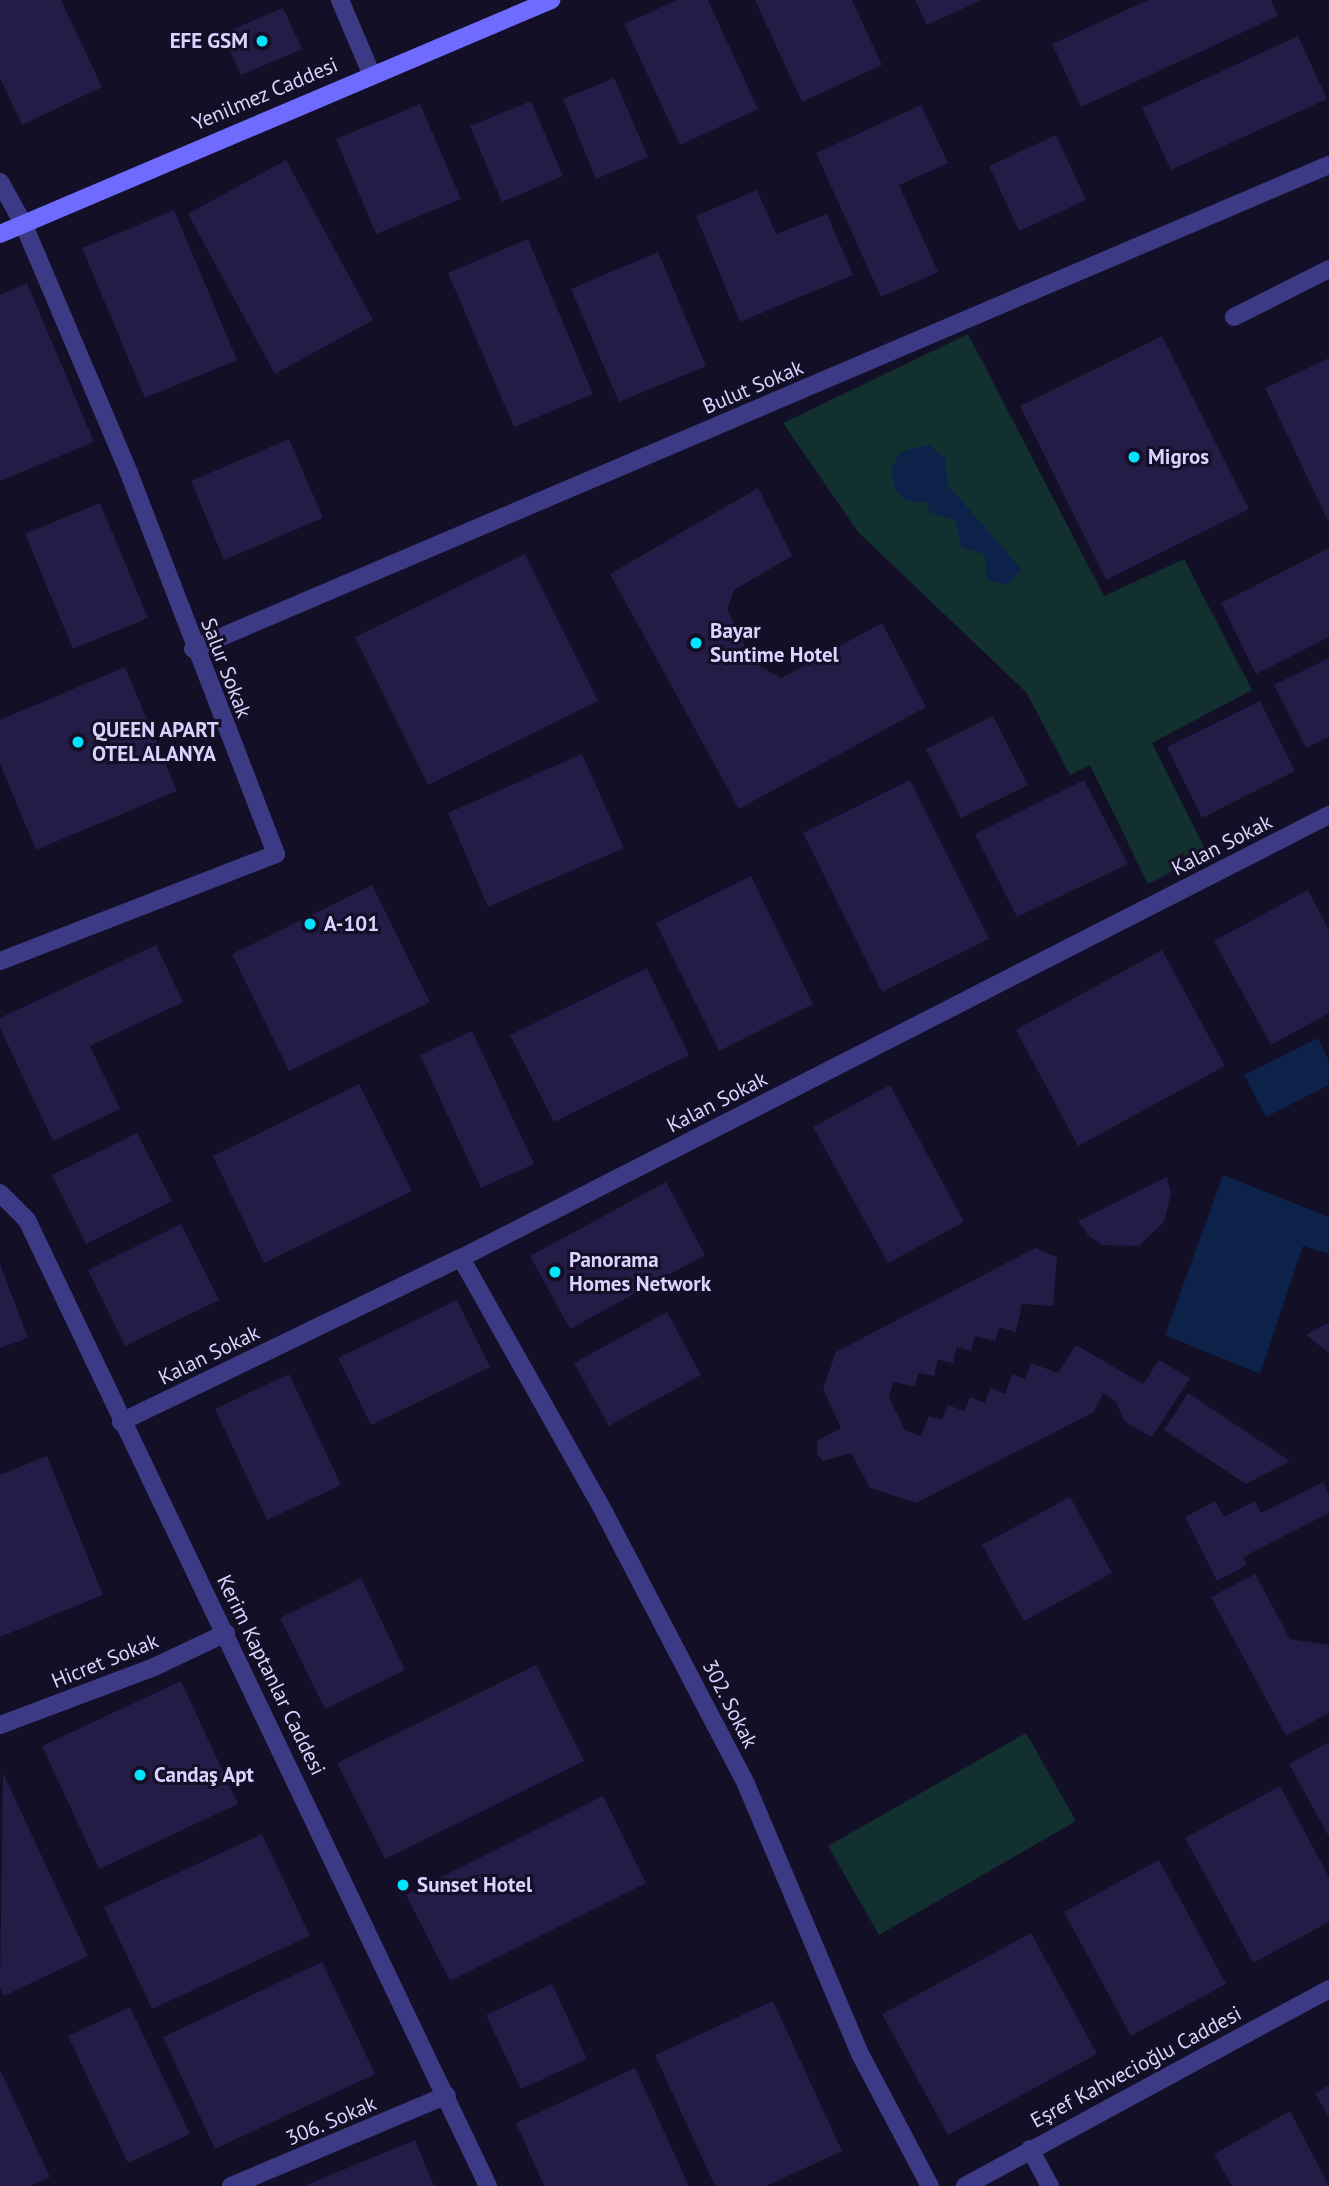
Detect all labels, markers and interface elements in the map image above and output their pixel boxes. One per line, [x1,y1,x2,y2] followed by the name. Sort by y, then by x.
[169,28,248,54] place label: EFE GSM
[254,33,270,49] marker: EFE GSM
[188,52,342,136] street label: Yenilmez Caddesi
[699,355,807,419] street label: Bulut Sokak
[1148,444,1209,470] place label: Migros
[1126,449,1142,465] marker: Migros
[195,615,257,721] street label: Salur Sokak
[710,618,839,668] place label: Bayar Suntime Hotel
[688,635,704,651] marker: Bayar Suntime Hotel
[92,717,220,767] place label: QUEEN APART OTEL ALANYA
[70,734,86,750] marker: QUEEN APART OTEL ALANYA
[1168,809,1276,881] street label: Kalan Sokak
[324,911,379,937] place label: A-101
[302,916,318,932] marker: A-101
[663,1066,771,1138] street label: Kalan Sokak
[569,1247,711,1297] place label: Panorama Homes Network
[547,1264,563,1280] marker: Panorama Homes Network
[154,1320,264,1390] street label: Kalan Sokak
[211,1571,331,1779] street label: Kerim Kaptanlar Caddesi
[48,1628,162,1694] street label: Hicret Sokak
[697,1655,763,1753] street label: 302. Sokak
[154,1762,255,1788] place label: Candaş Apt
[132,1767,148,1783] marker: Candaş Apt
[417,1872,532,1898] place label: Sunset Hotel
[395,1877,411,1893] marker: Sunset Hotel
[1026,2001,1246,2133] street label: Eşref Kahvecioğlu Caddesi
[281,2090,381,2152] street label: 306. Sokak

